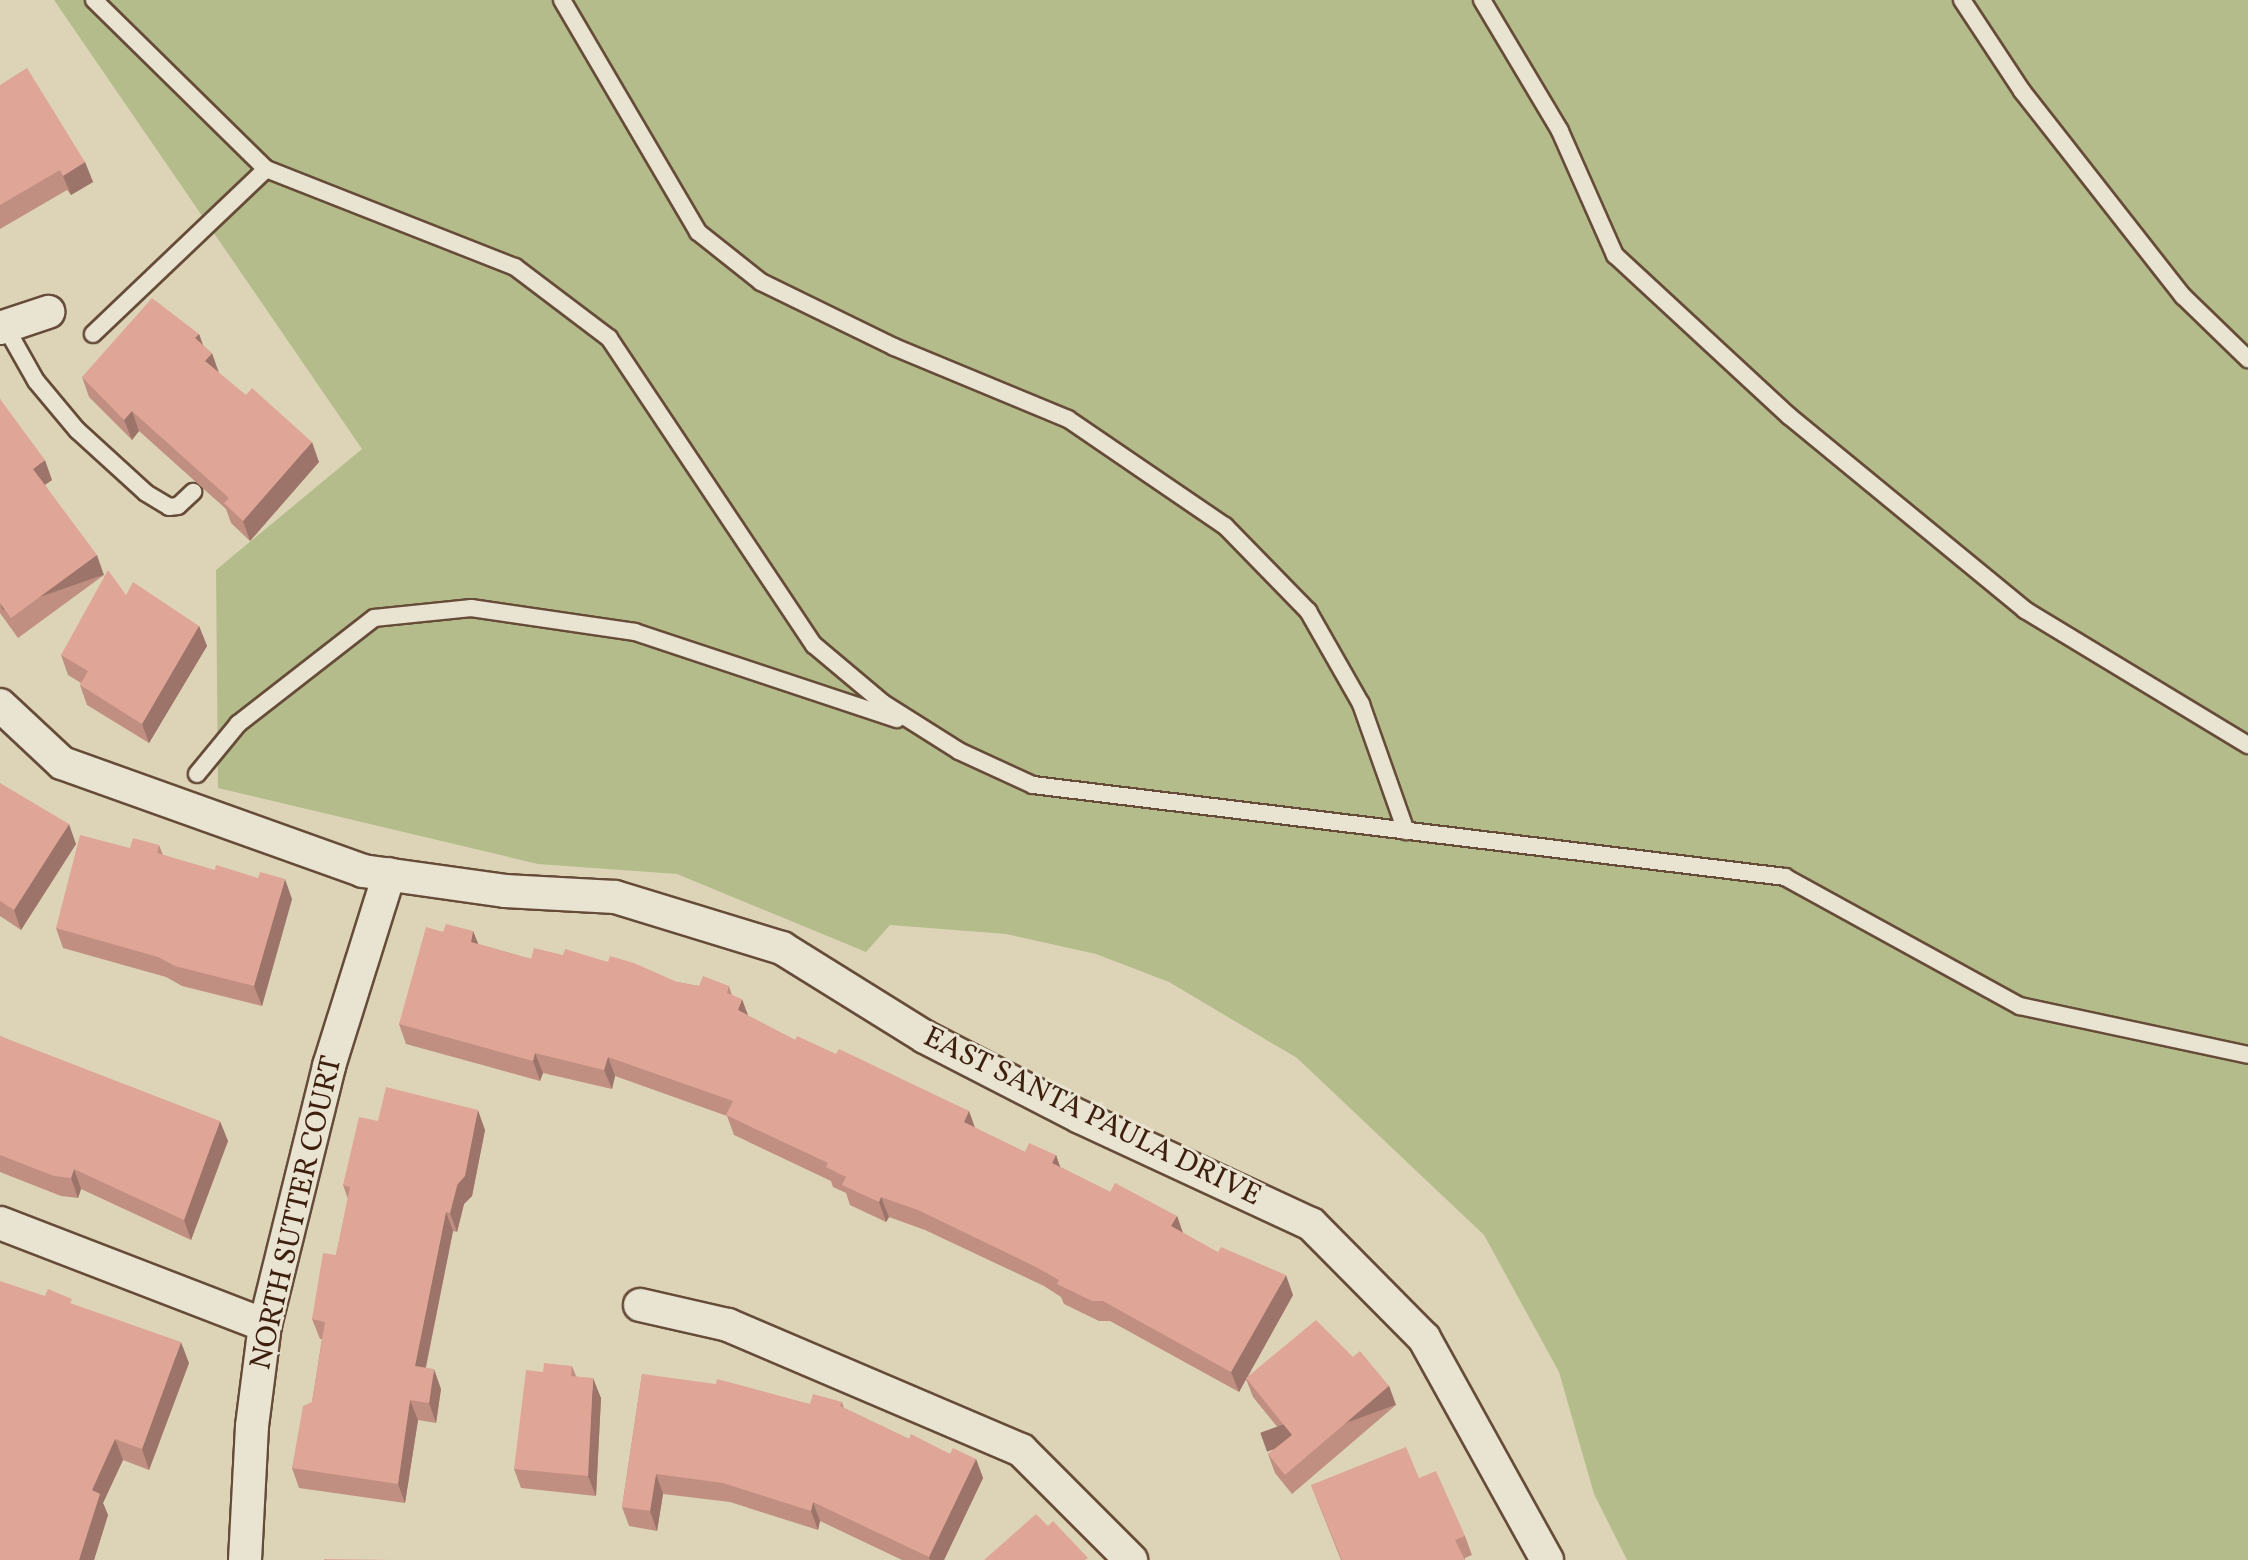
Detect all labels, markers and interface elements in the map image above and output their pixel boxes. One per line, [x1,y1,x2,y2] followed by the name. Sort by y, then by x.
[917,1019,1267,1215] street label: EAST SANTA PAULA DRIVE
[243,1053,351,1373] street label: NORTH SUTTER COURT

